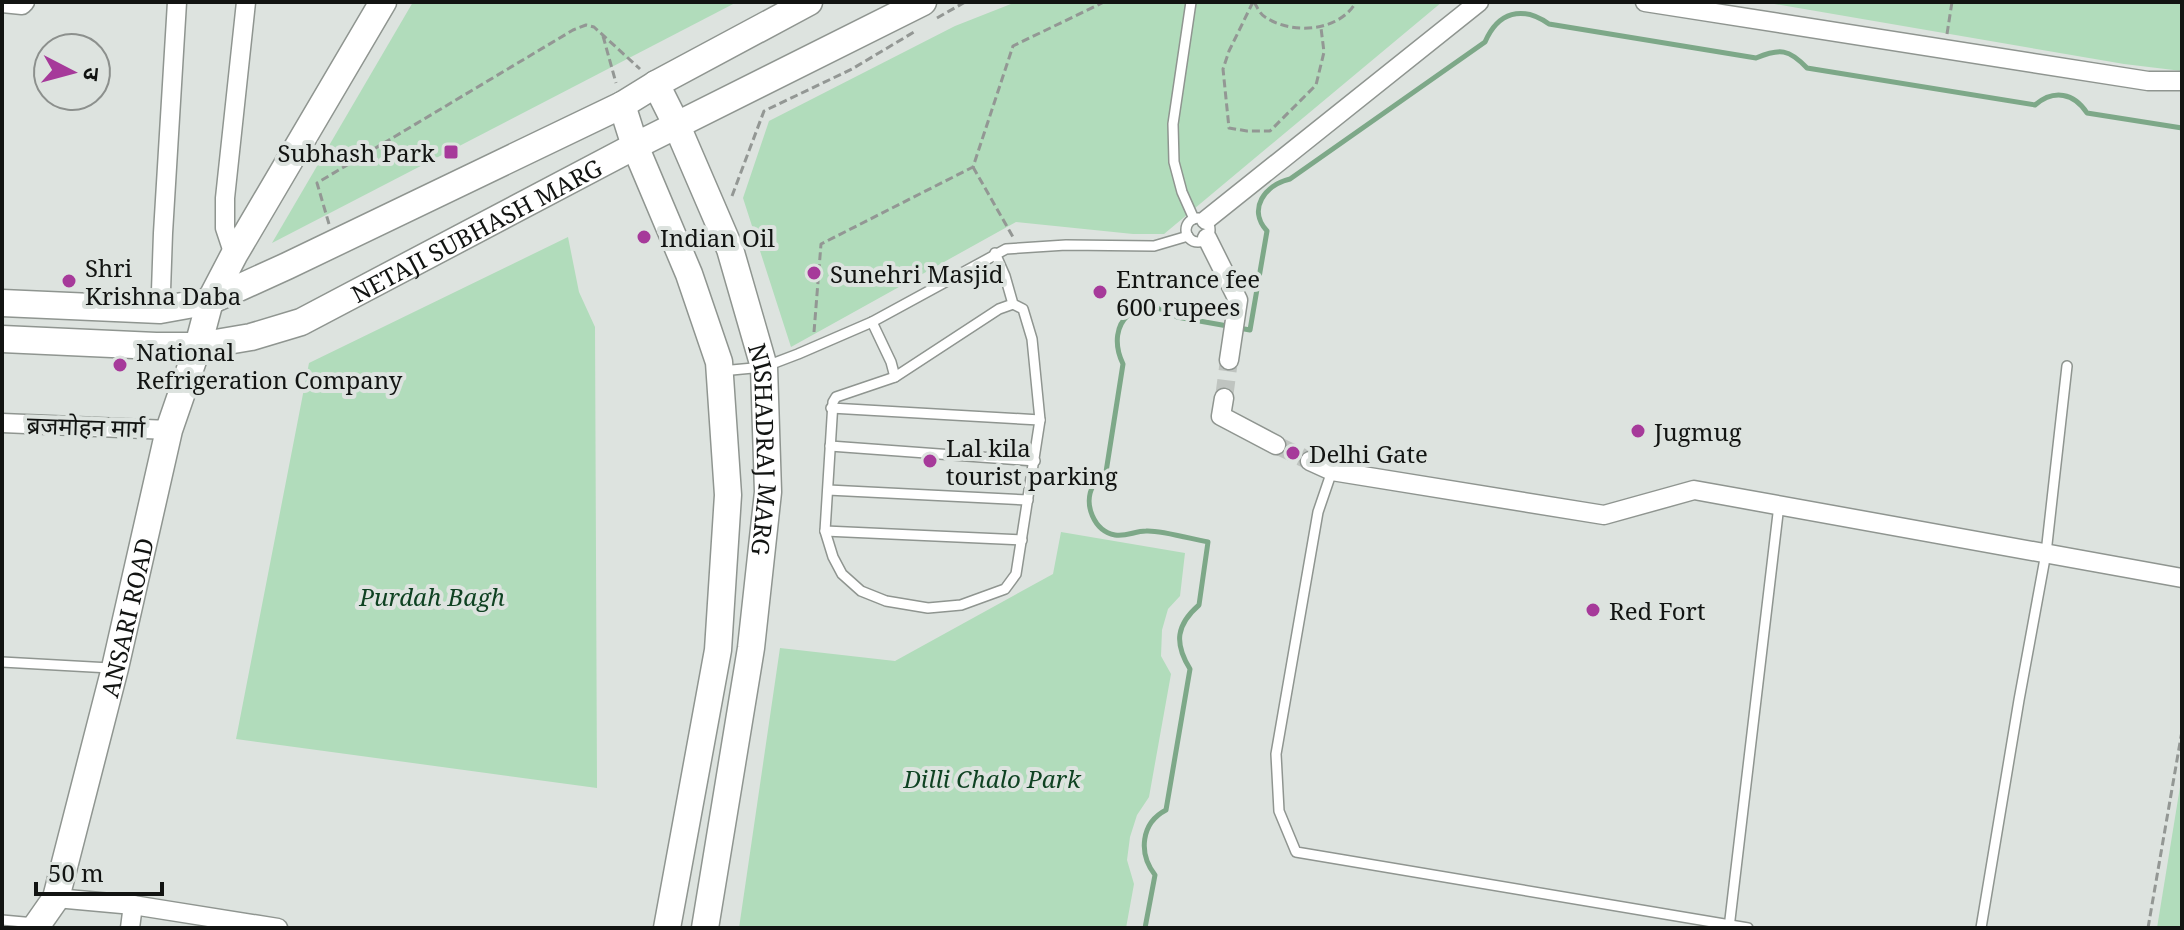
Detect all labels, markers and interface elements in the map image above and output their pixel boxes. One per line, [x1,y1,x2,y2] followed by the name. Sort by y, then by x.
[32,32,112,112] north arrow
[77,66,108,83] text: उ
[278,136,436,169] place label: Subhash Park
[442,143,460,161] marker: Subhash Park
[345,150,607,309] street label: NETAJI SUBHASH MARG
[660,221,775,254] place label: Indian Oil
[635,228,653,246] marker: Indian Oil
[85,251,241,312] place label: Shri Krishna Daba
[830,257,1004,290] place label: Sunehri Masjid
[1116,262,1260,323] place label: Entrance fee 600 rupees
[805,264,823,282] marker: Sunehri Masjid
[60,272,78,290] marker: Shri Krishna Daba
[1091,283,1109,301] marker: Entrance fee 600 rupees
[136,335,403,396] place label: National Refrigeration Company
[741,339,785,557] street label: NISHADRAJ MARG
[111,356,129,374] marker: National Refrigeration Company
[26,407,147,445] street label: ब्रजमोहन मार्ग
[1653,415,1742,448] place label: Jugmug
[1629,422,1647,440] marker: Jugmug
[946,431,1118,492] place label: Lal kila tourist parking
[1309,437,1428,470] place label: Delhi Gate
[1284,444,1302,462] marker: Delhi Gate
[921,452,939,470] marker: Lal kila tourist parking
[92,534,161,701] street label: ANSARI ROAD
[358,580,505,613] park label: Purdah Bagh
[1609,594,1705,627] place label: Red Fort
[1584,601,1602,619] marker: Red Fort
[902,762,1082,795] park label: Dilli Chalo Park
[36,846,162,896] scale bar
[48,856,104,889] text: 50 m

